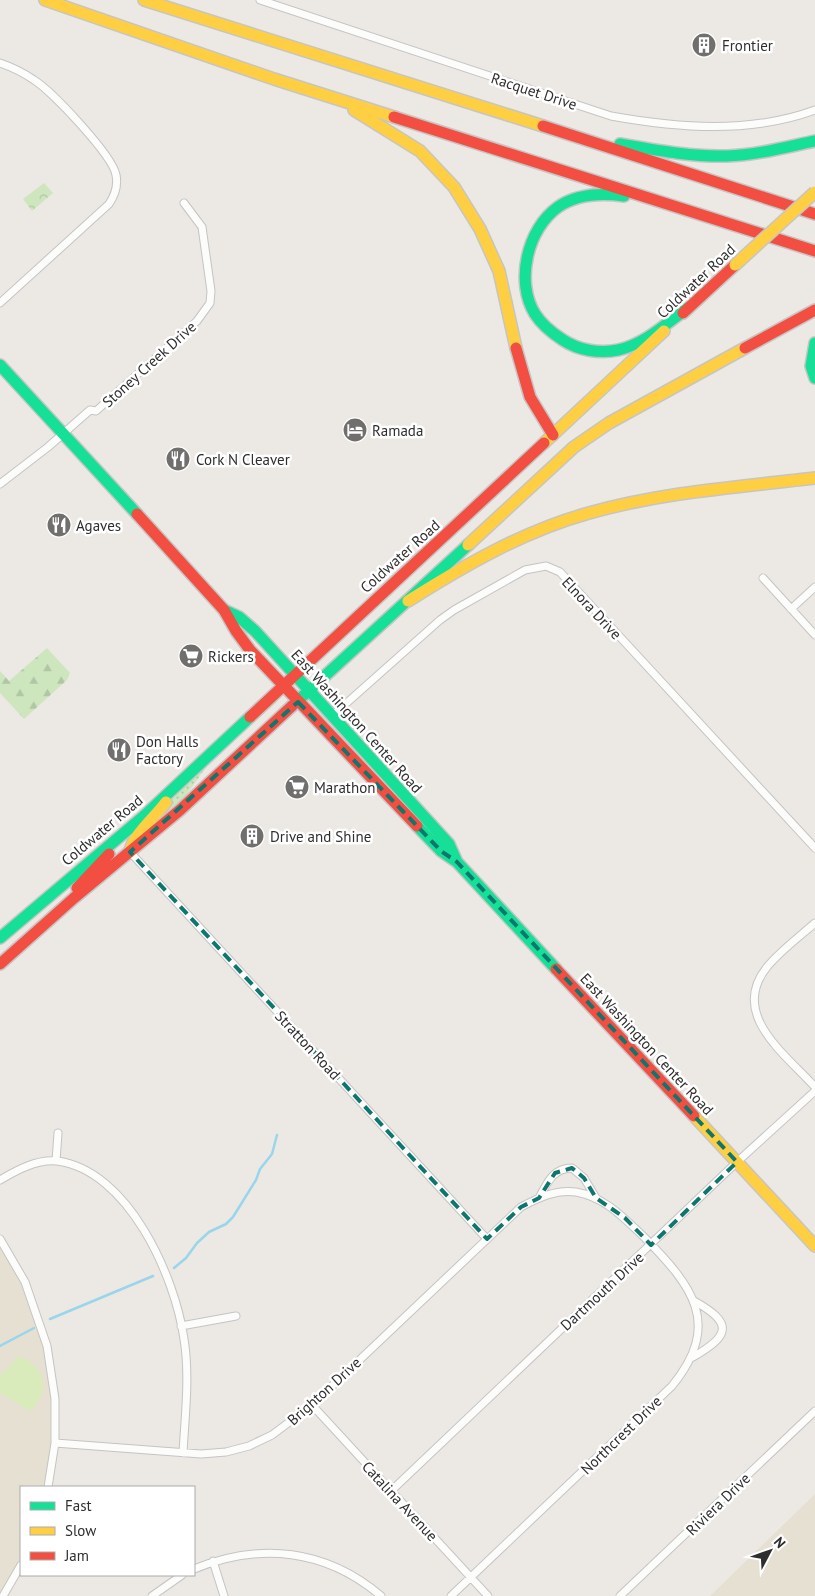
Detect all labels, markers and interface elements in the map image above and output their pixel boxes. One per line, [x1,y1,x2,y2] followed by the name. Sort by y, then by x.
[691,32,717,58] building icon: Frontier
[722,36,773,55] place label: Frontier
[489,68,579,114] street label: Racquet Drive
[653,240,739,322] street label: Coldwater Road
[98,317,200,411] street label: Stoney Creek Drive
[342,417,368,443] hotel icon: Ramada
[372,421,423,440] place label: Ramada
[165,446,191,472] restaurant icon: Cork N Cleaver
[196,450,290,469] place label: Cork N Cleaver
[46,512,72,538] restaurant icon: Agaves
[356,515,444,597] street label: Coldwater Road
[76,516,121,535] place label: Agaves
[558,573,626,643] street label: Elnora Drive
[178,643,204,669] supermarket icon: Rickers
[287,645,427,797] street label: East Washington Center Road
[208,647,254,666] place label: Rickers
[136,732,199,768] place label: Don Halls Factory
[106,737,132,763] restaurant icon: Don Halls Factory
[284,774,310,800] supermarket icon: Marathon
[314,778,375,797] place label: Marathon
[57,790,147,870] street label: Coldwater Road
[239,823,265,849] building icon: Drive and Shine
[270,827,371,846] place label: Drive and Shine
[576,969,718,1119] street label: East Washington Center Road
[271,1006,345,1084] street label: Stratton Road
[556,1248,648,1334] street label: Dartmouth Drive
[283,1353,365,1429] street label: Brighton Drive
[576,1392,666,1478] street label: Northcrest Drive
[358,1457,442,1545] street label: Catalina Avenue
[682,1469,754,1539] street label: Riviera Drive
[20,1486,195,1576] legend
[65,1496,92,1515] text: Fast
[65,1521,96,1540] text: Slow
[745,1526,795,1576] north arrow
[770,1533,790,1552] text: N
[64,1546,89,1565] text: Jam

